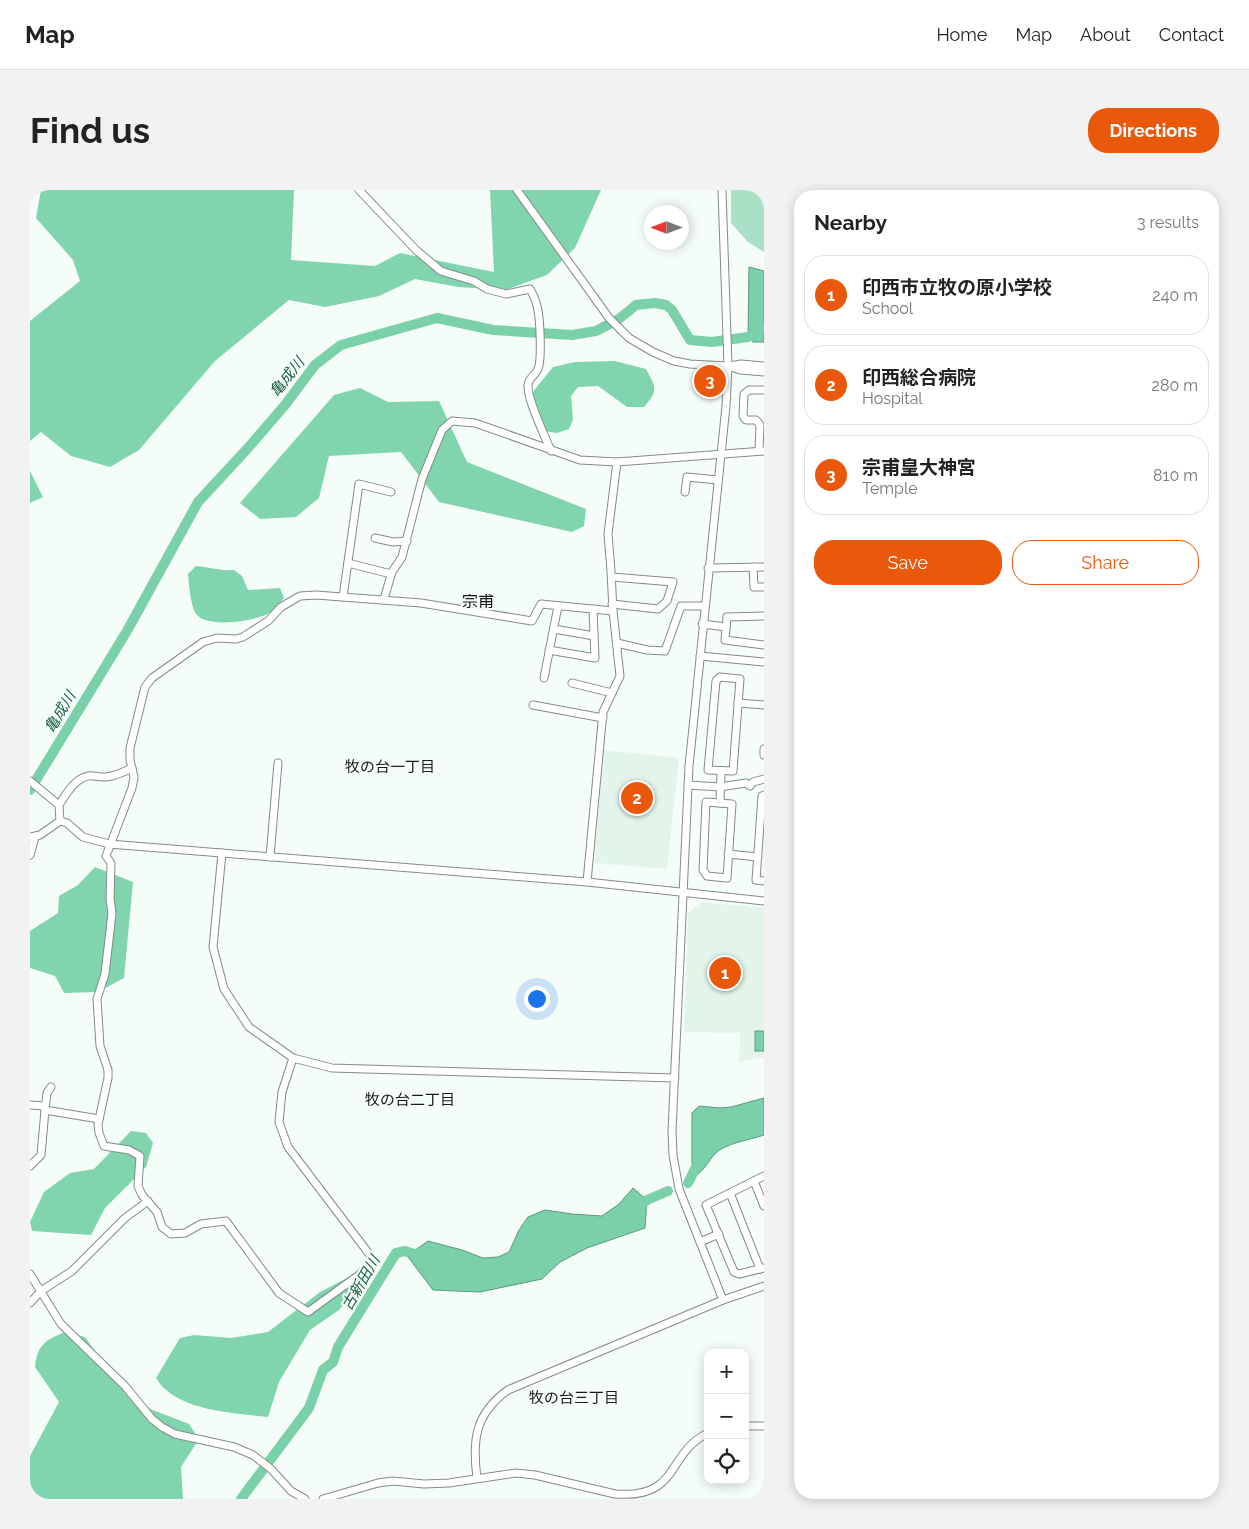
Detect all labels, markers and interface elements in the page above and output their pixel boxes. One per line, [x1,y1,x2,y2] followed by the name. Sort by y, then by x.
[25,20,75,49] text: Map
[936,24,987,45] text: Home
[1015,24,1052,45] text: Map
[1080,24,1131,45] text: About
[1159,24,1224,45] text: Contact
[1088,108,1219,153] button: Directions
[30,110,150,151] text: Find us
[644,205,689,250] north arrow
[814,210,887,235] text: Nearby
[1137,213,1199,232] text: 3 results
[862,276,1052,298] text: 印西市立牧の原小学校
[827,286,835,305] text: 1
[1152,286,1198,305] text: 240 m
[862,299,913,318] text: School
[266,352,309,400] water label: 亀成川
[694,362,726,400] pin: 3
[862,366,976,388] text: 印西総合病院
[826,376,836,395] text: 2
[1152,376,1198,395] text: 280 m
[862,389,923,408] text: Hospital
[862,456,976,478] text: 宗甫皇大神宮
[827,466,835,485] text: 3
[1153,466,1198,485] text: 810 m
[862,479,918,498] text: Temple
[814,540,1002,585] button: Save
[1012,540,1199,585] button: Share
[462,592,494,611] district label: 宗甫
[41,686,80,736] water label: 亀成川
[345,758,435,776] district label: 牧の台一丁目
[621,779,653,817] pin: 2
[709,954,741,992] pin: 1
[524,986,550,1012] your location
[365,1091,455,1109] district label: 牧の台二丁目
[338,1251,385,1313] water label: 古新田川
[704,1349,749,1484] map controls
[704,1349,749,1394] button: +
[529,1389,619,1407] district label: 牧の台三丁目
[704,1394,749,1439] button: −
[704,1439,749,1484] button: locate

